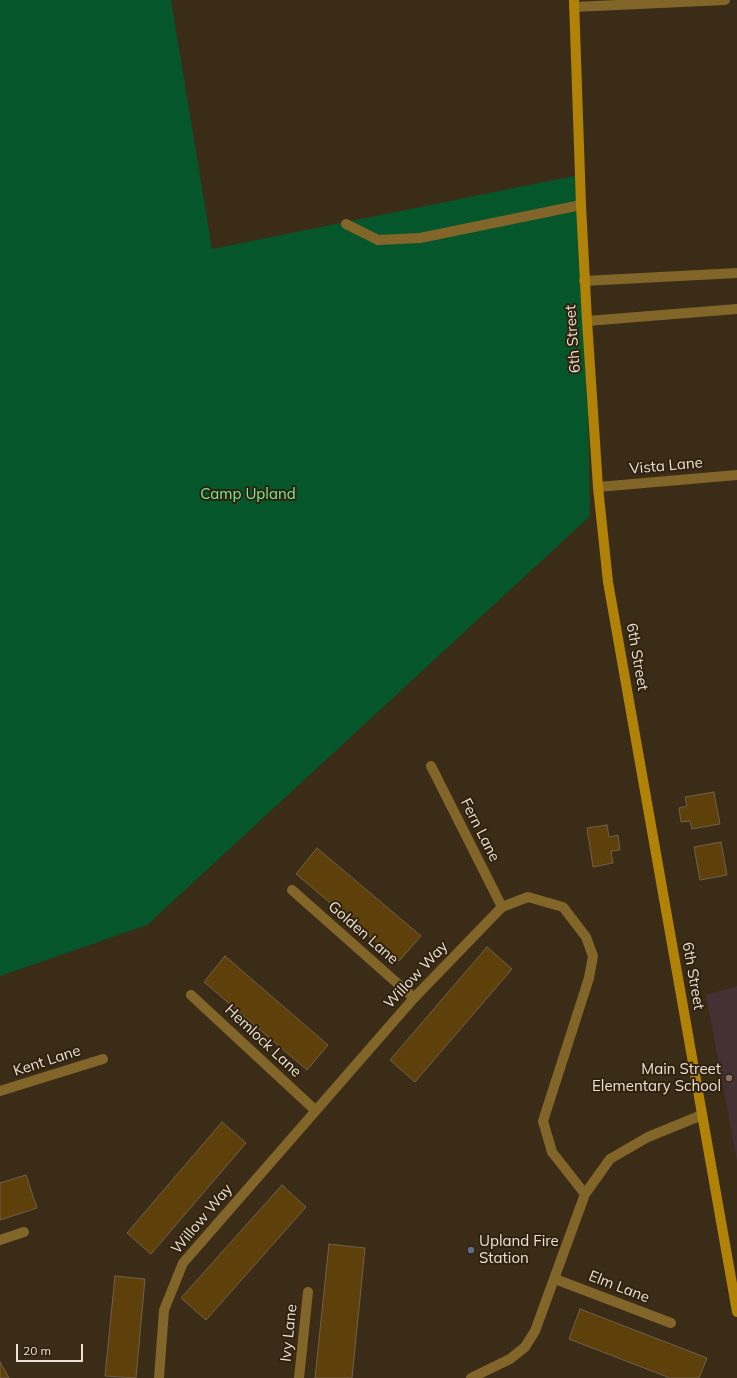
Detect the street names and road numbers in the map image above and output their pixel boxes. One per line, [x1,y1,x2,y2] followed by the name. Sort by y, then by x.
[562,304,584,374] street label: 6th Street
[629,454,703,478] street label: Vista Lane
[622,622,652,692] street label: 6th Street
[456,795,504,865] street label: Fern Lane
[324,898,402,968] street label: Golden Lane
[380,938,452,1012] street label: Willow Way
[678,941,708,1011] street label: 6th Street
[221,1001,305,1081] street label: Hemlock Lane
[11,1042,83,1080] street label: Kent Lane
[168,1180,236,1258] street label: Willow Way
[586,1267,652,1307] street label: Elm Lane
[277,1303,301,1363] street label: Ivy Lane

